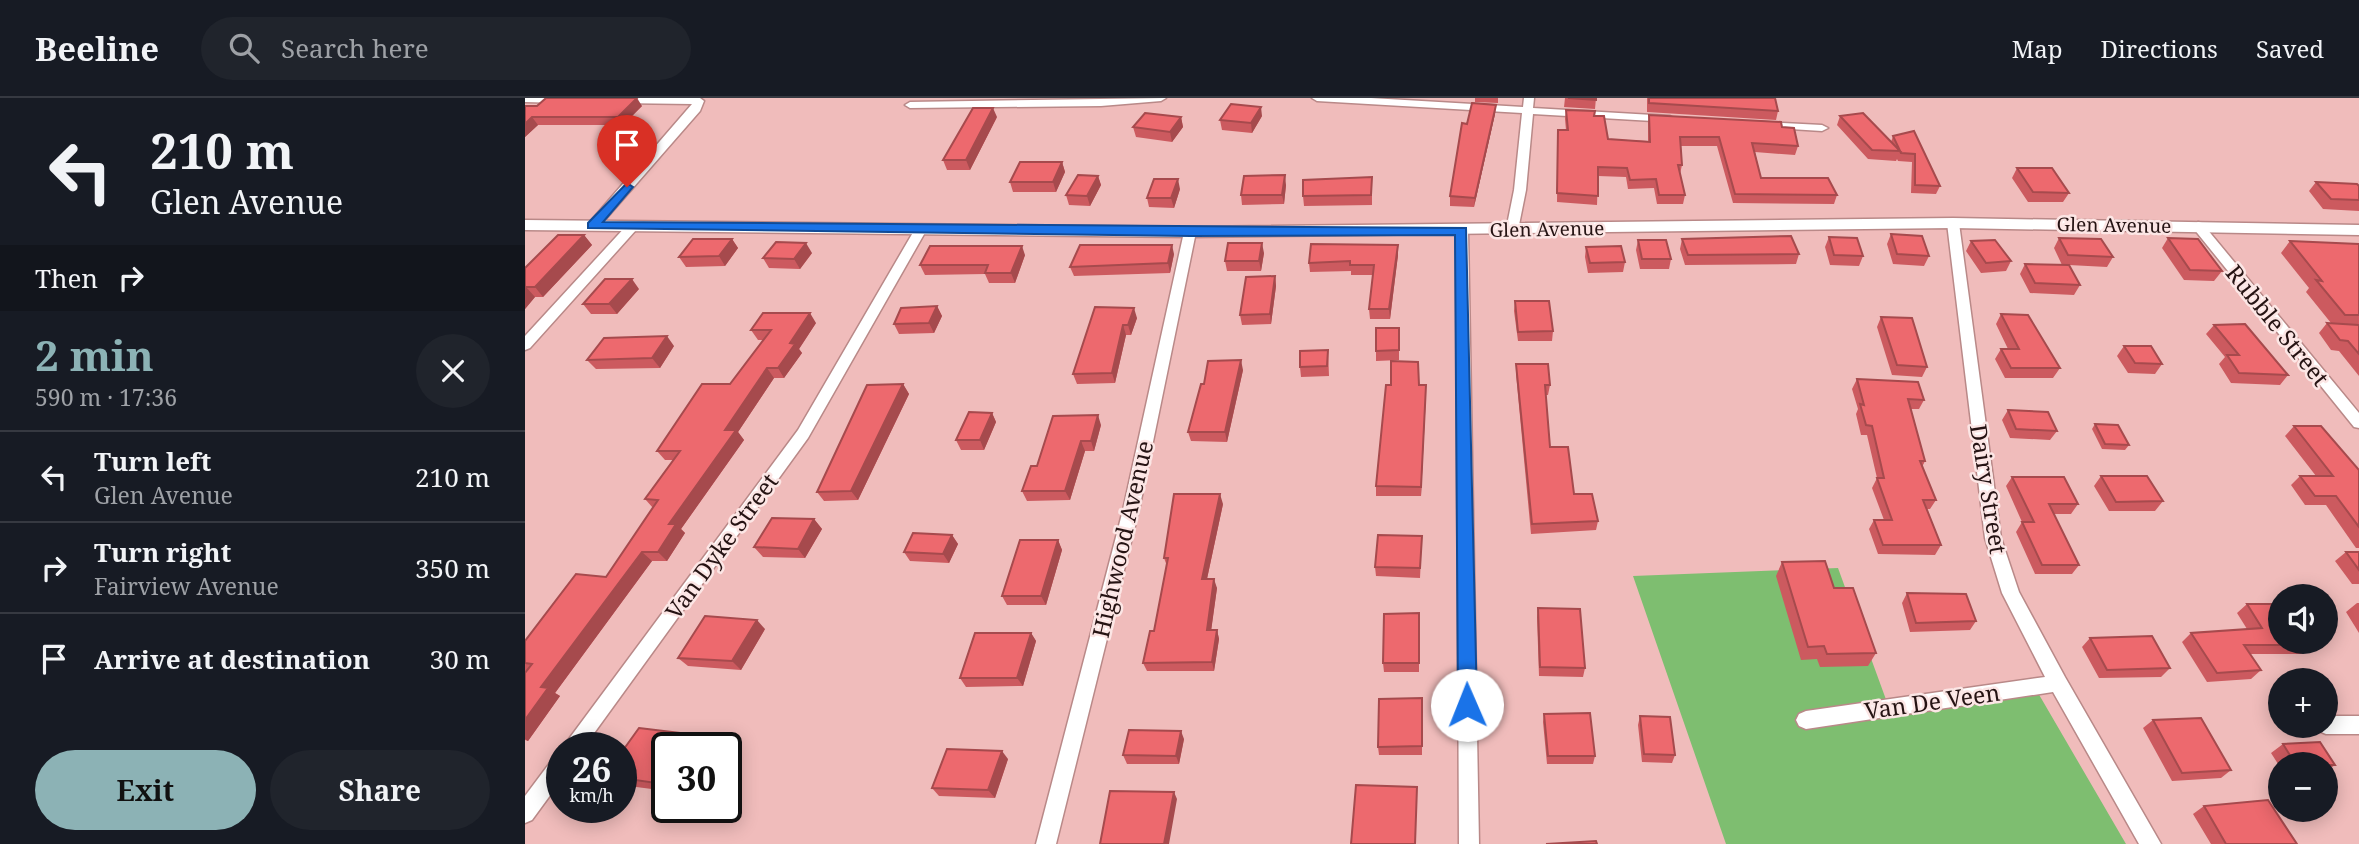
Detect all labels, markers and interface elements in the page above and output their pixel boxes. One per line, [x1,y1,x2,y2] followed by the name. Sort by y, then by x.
[201,17,691,80] search box
[35,26,159,71] text: Beeline
[225,29,263,67] icon: search
[281,30,429,66] text: Search here
[2012,32,2063,65] text: Map
[2101,32,2218,65] text: Directions
[2256,32,2324,65] text: Saved
[597,115,657,187] pin
[150,117,294,183] text: 210 m
[35,126,126,217] icon: left
[608,126,646,164] icon: arrive
[150,180,343,223] text: Glen Avenue
[2056,211,2172,239] street label: Glen Avenue
[1489,215,1605,243] street label: Glen Avenue
[2219,258,2337,392] street label: Rubble Street
[112,259,150,297] icon: right
[35,260,98,296] text: Then
[35,326,154,383] text: 2 min
[416,334,490,408] button: close
[35,381,177,413] text: 590 m · 17:36
[1963,422,2015,556] street label: Dairy Street
[1084,437,1160,641] street label: Highwood Avenue
[94,443,211,479] text: Turn left
[35,458,73,496] icon: left
[415,459,490,495] text: 210 m
[657,467,785,625] street label: Van Dyke Street
[94,479,233,511] text: Glen Avenue
[94,534,231,570] text: Turn right
[35,549,73,587] icon: right
[415,550,490,586] text: 350 m
[94,570,279,602] text: Fairview Avenue
[2268,584,2338,822] map controls
[2268,584,2338,654] button: sound
[35,640,73,678] icon: arrive
[94,641,370,677] text: Arrive at destination
[430,641,490,677] text: 30 m
[1430,668,1504,742] position arrow
[2268,668,2338,738] button: +
[1862,676,2002,726] street label: Van De Veen
[651,732,742,823] speed limit sign: 30
[572,745,611,792] text: 26
[35,750,256,830] button: Exit
[270,750,490,830] button: Share
[2268,752,2338,822] button: −
[569,783,614,807] text: km/h

